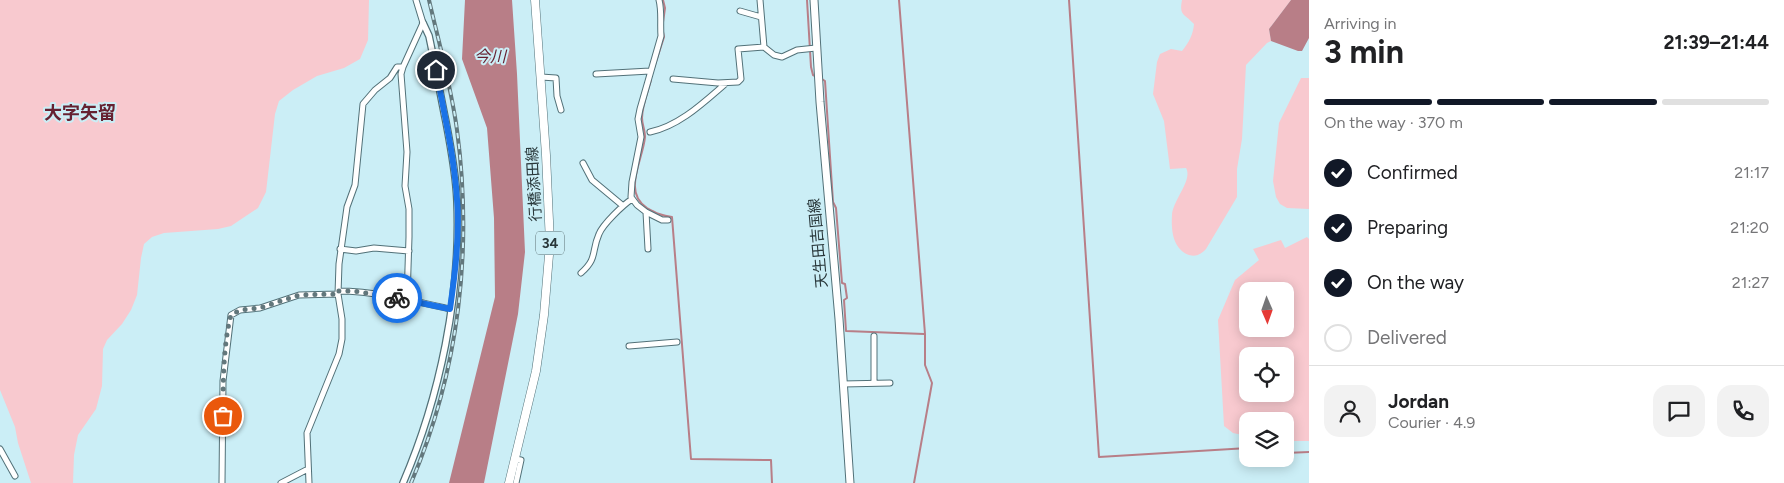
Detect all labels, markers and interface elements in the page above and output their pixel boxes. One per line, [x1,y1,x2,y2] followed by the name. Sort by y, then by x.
[1324,14,1396,33] text: Arriving in
[1663,31,1769,54] text: 21:39–21:44
[1324,33,1404,71] text: 3 min
[474,47,508,66] water label: 今川
[415,49,457,91] pin
[422,56,450,84] icon: home
[44,102,116,124] district label: 大字矢留
[1324,113,1463,132] text: On the way · 370 m
[523,146,545,222] street label: 行橋添田線
[1324,159,1352,187] icon: check
[1367,161,1458,184] text: Confirmed
[1734,163,1769,182] text: 21:17
[805,197,831,289] street label: 天生田吉国線
[1324,214,1352,242] icon: check
[1367,216,1448,239] text: Preparing
[1730,218,1769,237] text: 21:20
[536,232,564,254] road number: 34
[1324,269,1352,297] icon: check
[1367,271,1464,294] text: On the way
[372,273,422,323] courier
[1732,273,1769,292] text: 21:27
[1239,282,1294,338] north arrow
[1239,282,1294,467] map controls
[383,284,411,312] icon: bike
[1367,326,1447,349] text: Delivered
[1239,347,1294,402] button: locate
[1324,385,1376,437] button: person
[1653,385,1705,437] button: chat
[1717,385,1769,437] button: phone
[1388,390,1449,413] text: Jordan
[202,395,244,437] pin
[209,402,237,430] icon: bag
[1239,412,1294,467] button: layers
[1388,413,1475,432] text: Courier · 4.9

